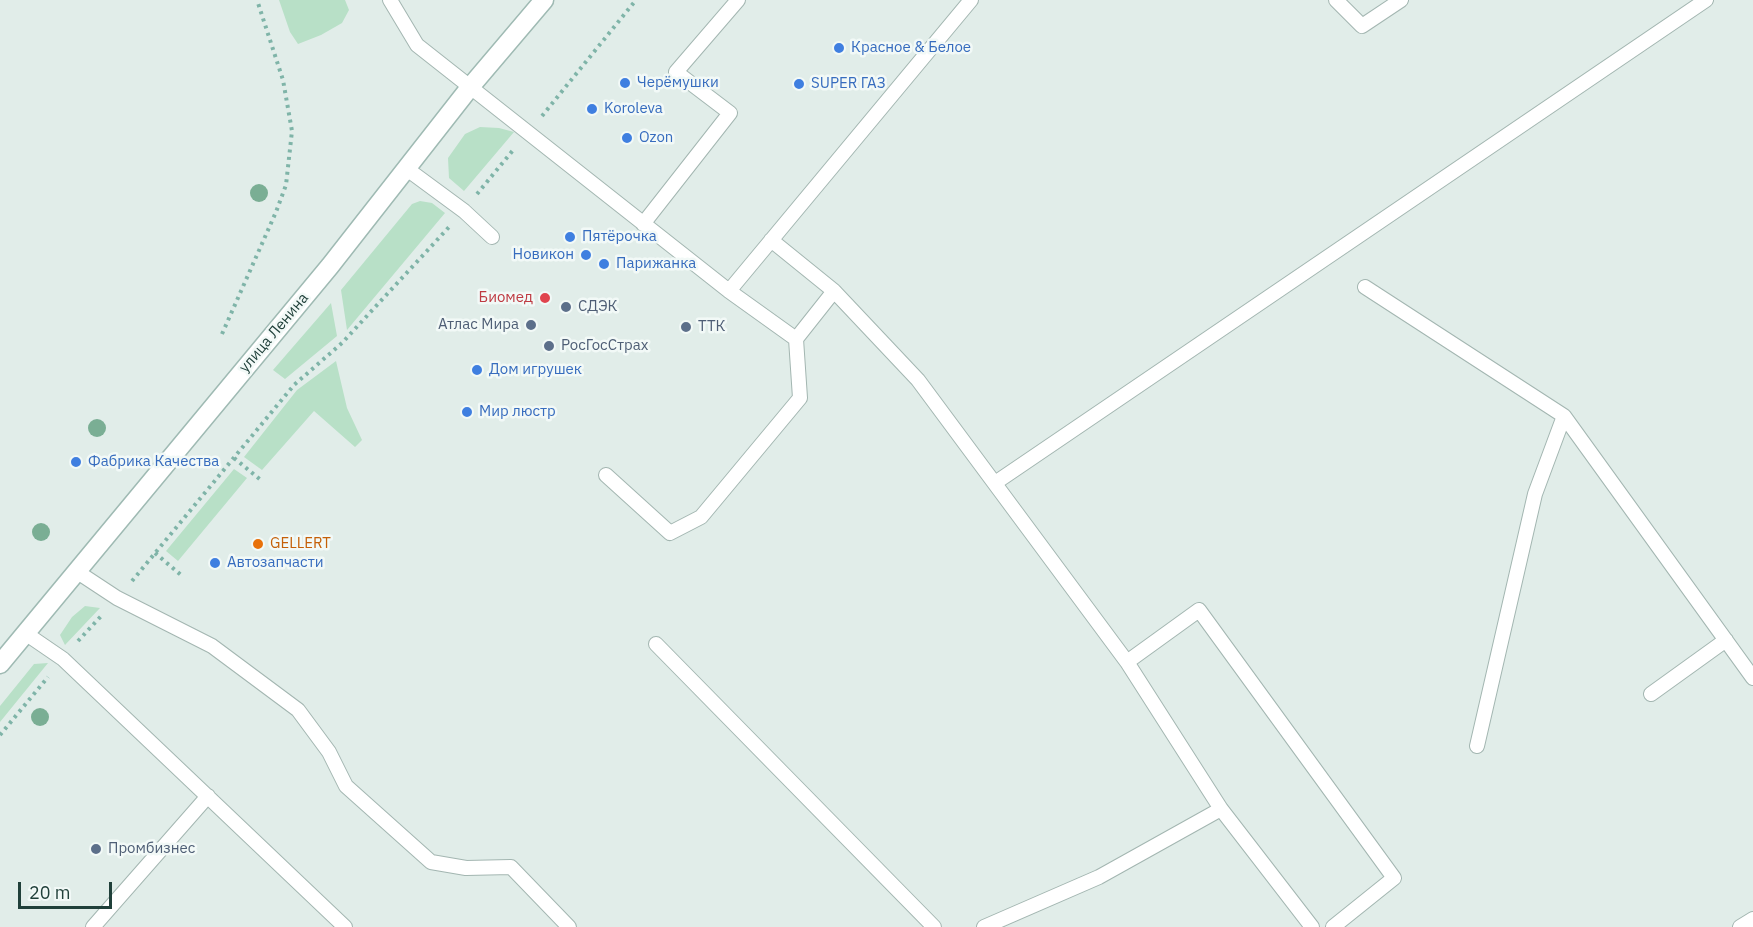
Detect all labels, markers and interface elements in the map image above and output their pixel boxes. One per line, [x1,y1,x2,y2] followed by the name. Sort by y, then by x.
[851,39,971,57] place label: Красное & Белое
[832,41,846,55] marker: Красное & Белое
[637,74,719,92] place label: Черёмушки
[811,75,886,93] place label: SUPER ГАЗ
[618,76,632,90] marker: Черёмушки
[792,77,806,91] marker: SUPER ГАЗ
[604,100,663,118] place label: Koroleva
[585,102,599,116] marker: Koroleva
[639,129,673,147] place label: Ozon
[620,131,634,145] marker: Ozon
[582,228,657,246] place label: Пятёрочка
[563,230,577,244] marker: Пятёрочка
[513,246,574,264] place label: Новикон
[579,248,593,262] marker: Новикон
[616,255,696,273] place label: Парижанка
[597,257,611,271] marker: Парижанка
[479,289,533,307] place label: Биомед
[236,290,312,376] street label: улица Ленина
[538,291,552,305] marker: Биомед
[578,298,618,316] place label: СДЭК
[559,300,573,314] marker: СДЭК
[438,316,519,334] place label: Атлас Мира
[524,318,538,332] marker: Атлас Мира
[698,318,725,336] place label: ТТК
[679,320,693,334] marker: ТТК
[561,337,648,355] place label: РосГосСтрах
[542,339,556,353] marker: РосГосСтрах
[489,361,582,379] place label: Дом игрушек
[470,363,484,377] marker: Дом игрушек
[479,403,556,421] place label: Мир люстр
[460,405,474,419] marker: Мир люстр
[88,453,219,471] place label: Фабрика Качества
[69,455,83,469] marker: Фабрика Качества
[270,535,331,553] place label: GELLERT
[251,537,265,551] marker: GELLERT
[227,554,324,572] place label: Автозапчасти
[208,556,222,570] marker: Автозапчасти
[108,840,195,858] place label: Промбизнес
[89,842,103,856] marker: Промбизнес
[21,870,116,908] scale bar
[29,881,71,904] text: 20 m

